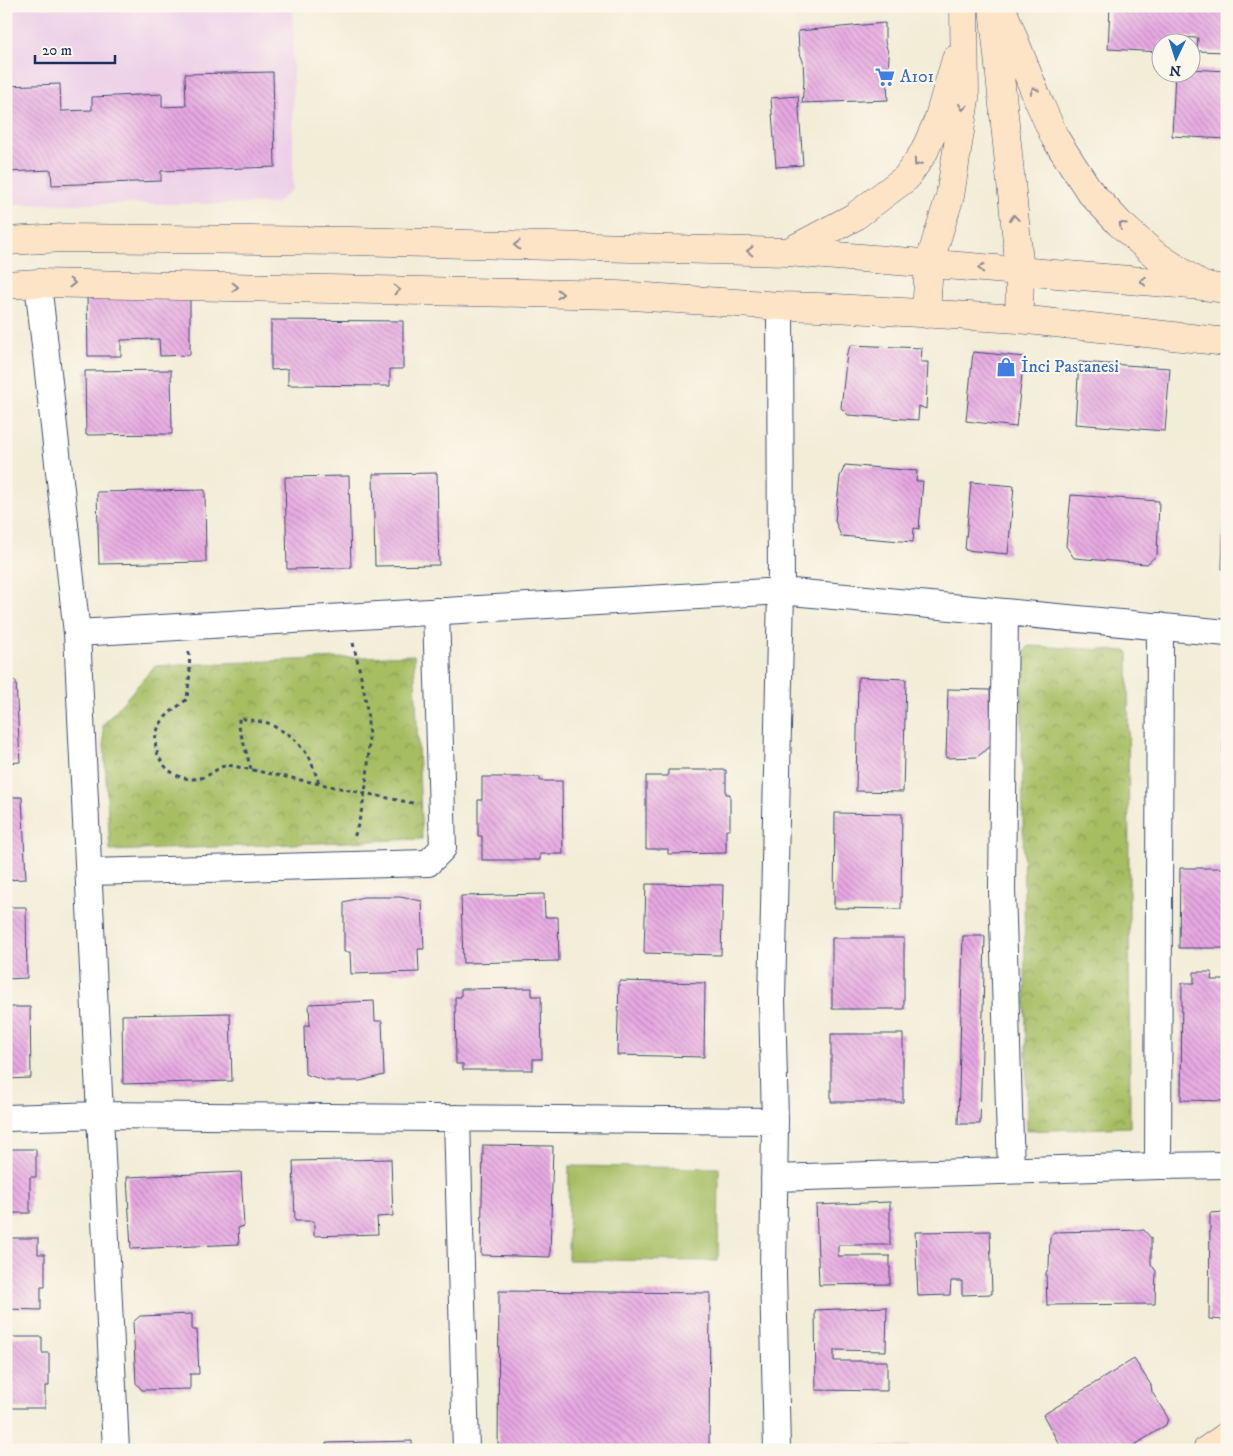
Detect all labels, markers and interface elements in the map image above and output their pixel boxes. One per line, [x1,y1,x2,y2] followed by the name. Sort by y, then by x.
[35,32,115,64] scale bar
[1150,32,1200,82] north arrow
[42,41,72,60] text: 20 m
[1168,61,1182,79] text: N
[874,66,896,88] supermarket icon: A101
[900,66,934,88] place label: A101
[1030,86,1041,95] one-way arrow
[959,103,969,112] one-way arrow
[914,157,923,167] one-way arrow
[1009,214,1020,222] one-way arrow
[1119,222,1128,231] one-way arrow
[513,240,520,250] one-way arrow
[745,246,753,256] one-way arrow
[977,263,985,274] one-way arrow
[1139,276,1147,287] one-way arrow
[69,278,77,289] one-way arrow
[232,282,239,292] one-way arrow
[394,285,402,296] one-way arrow
[556,289,564,299] one-way arrow
[1021,355,1119,378] place label: İnci Pastanesi
[995,356,1017,378] shop icon: İnci Pastanesi

